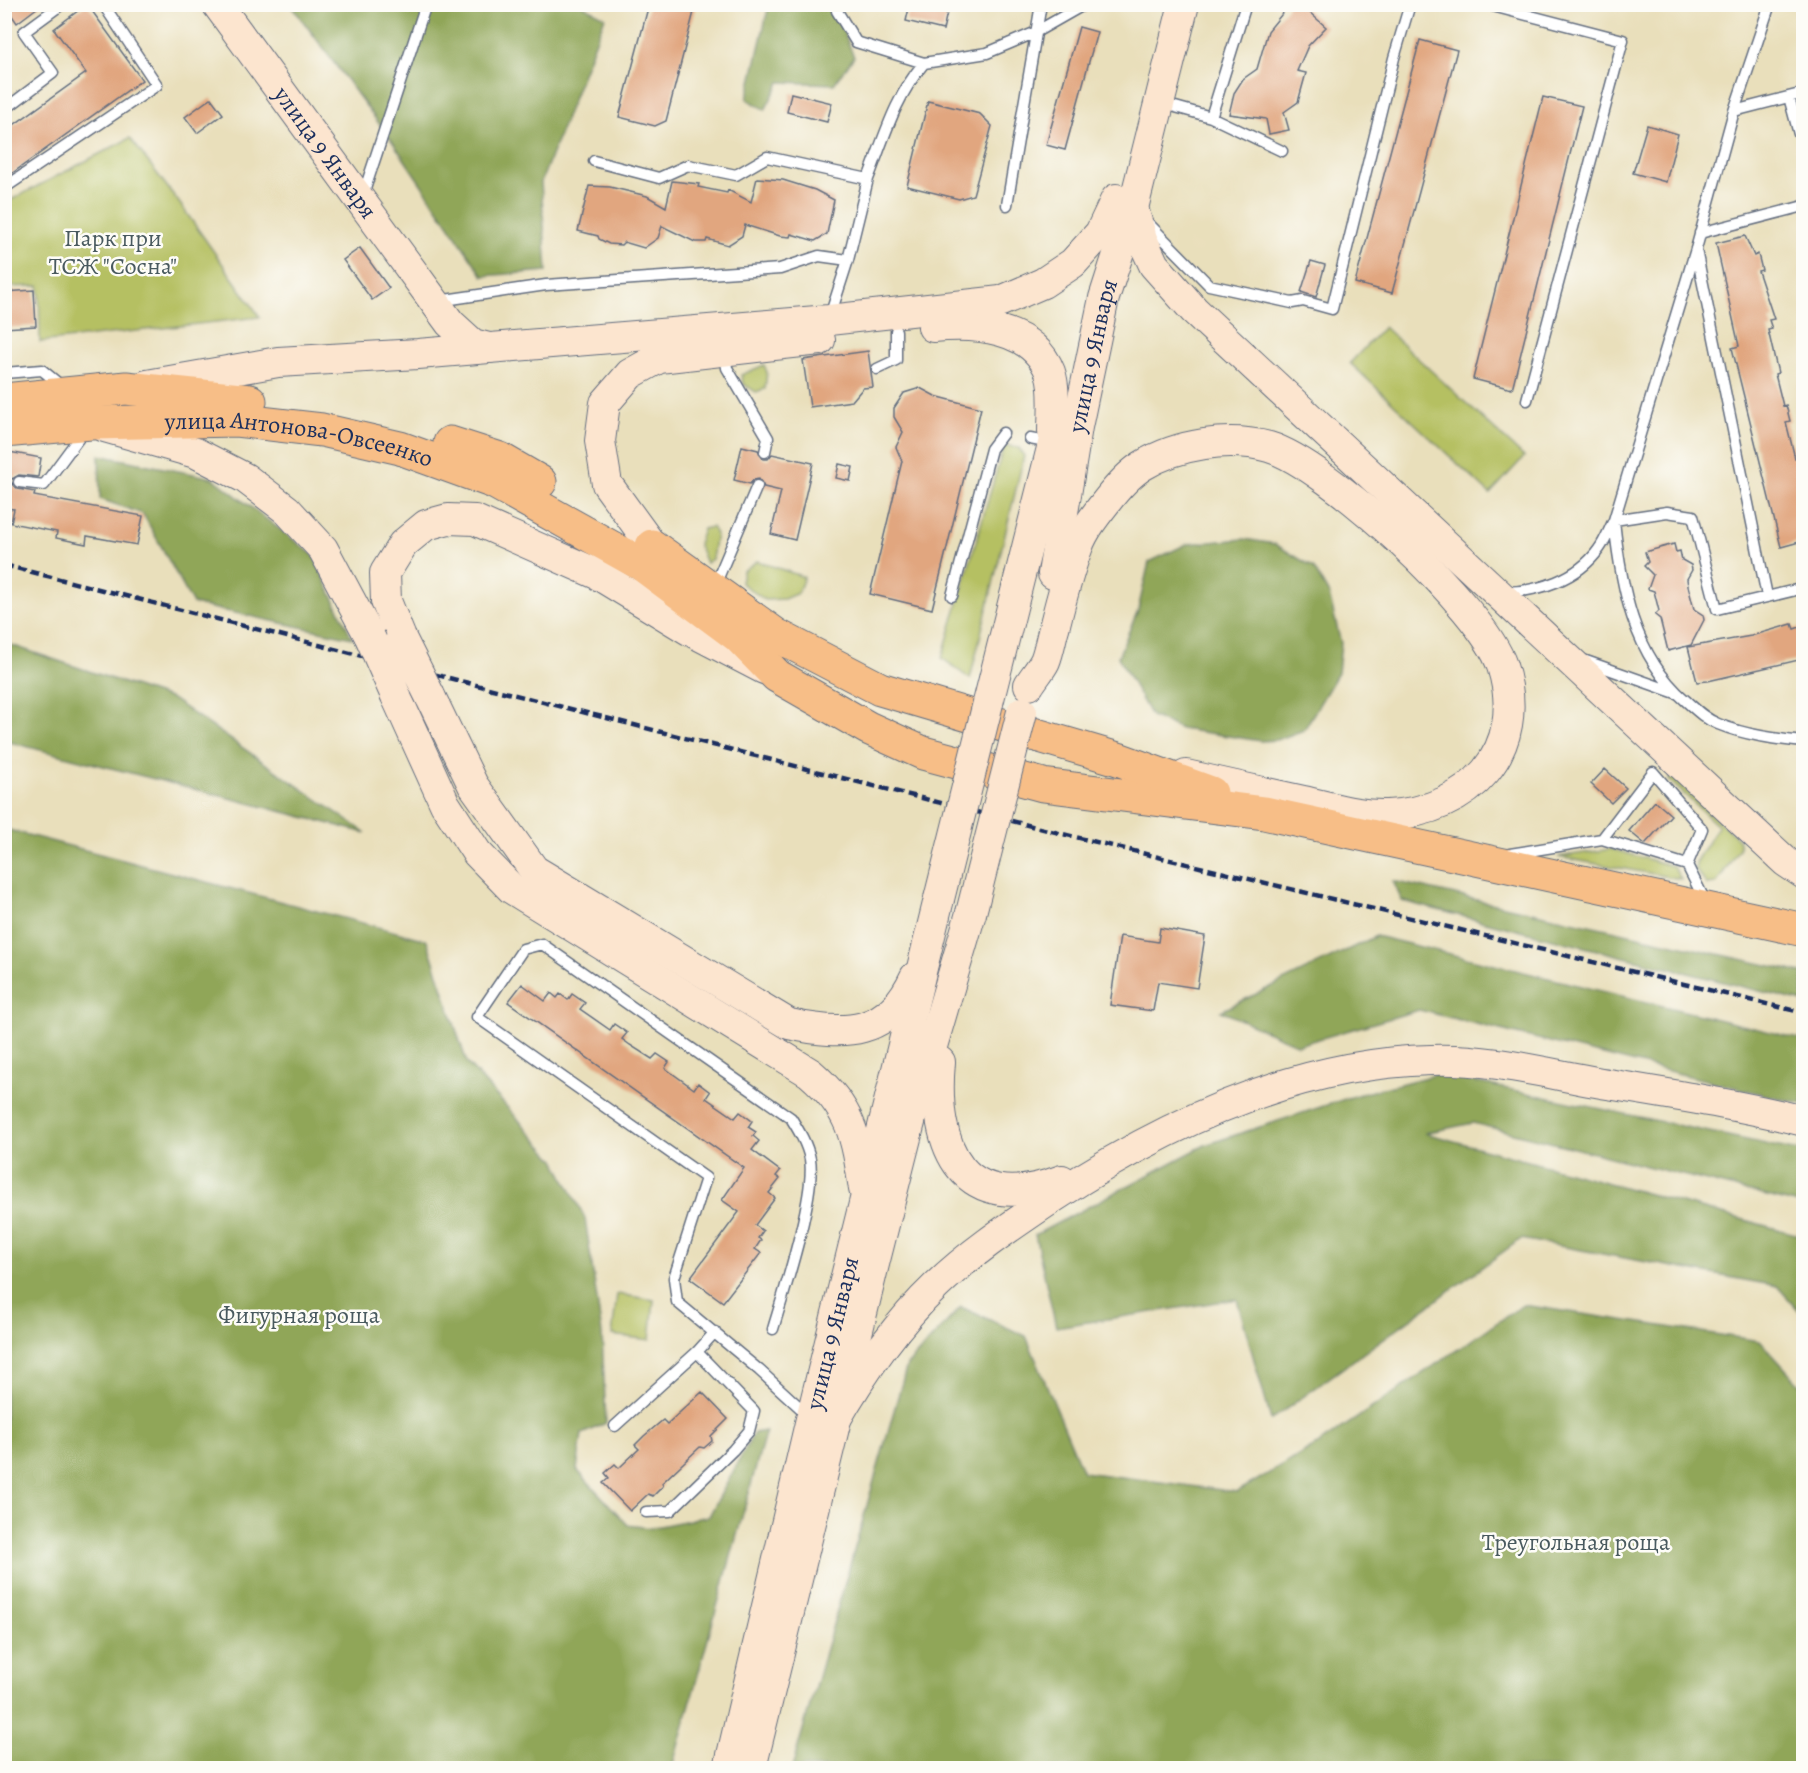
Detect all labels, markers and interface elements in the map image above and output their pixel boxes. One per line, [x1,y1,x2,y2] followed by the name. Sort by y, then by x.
[266,79,385,225] street label: улица 9 Января
[49,222,177,282] park label: Парк при ТСЖ "Сосна"
[1060,275,1125,436] street label: улица 9 Января
[163,403,437,475] street label: улица Антонова-Овсеенко
[798,1253,866,1414] street label: улица 9 Января
[218,1299,380,1331] park label: Фигурная роща
[1482,1526,1670,1558] park label: Треугольная роща

